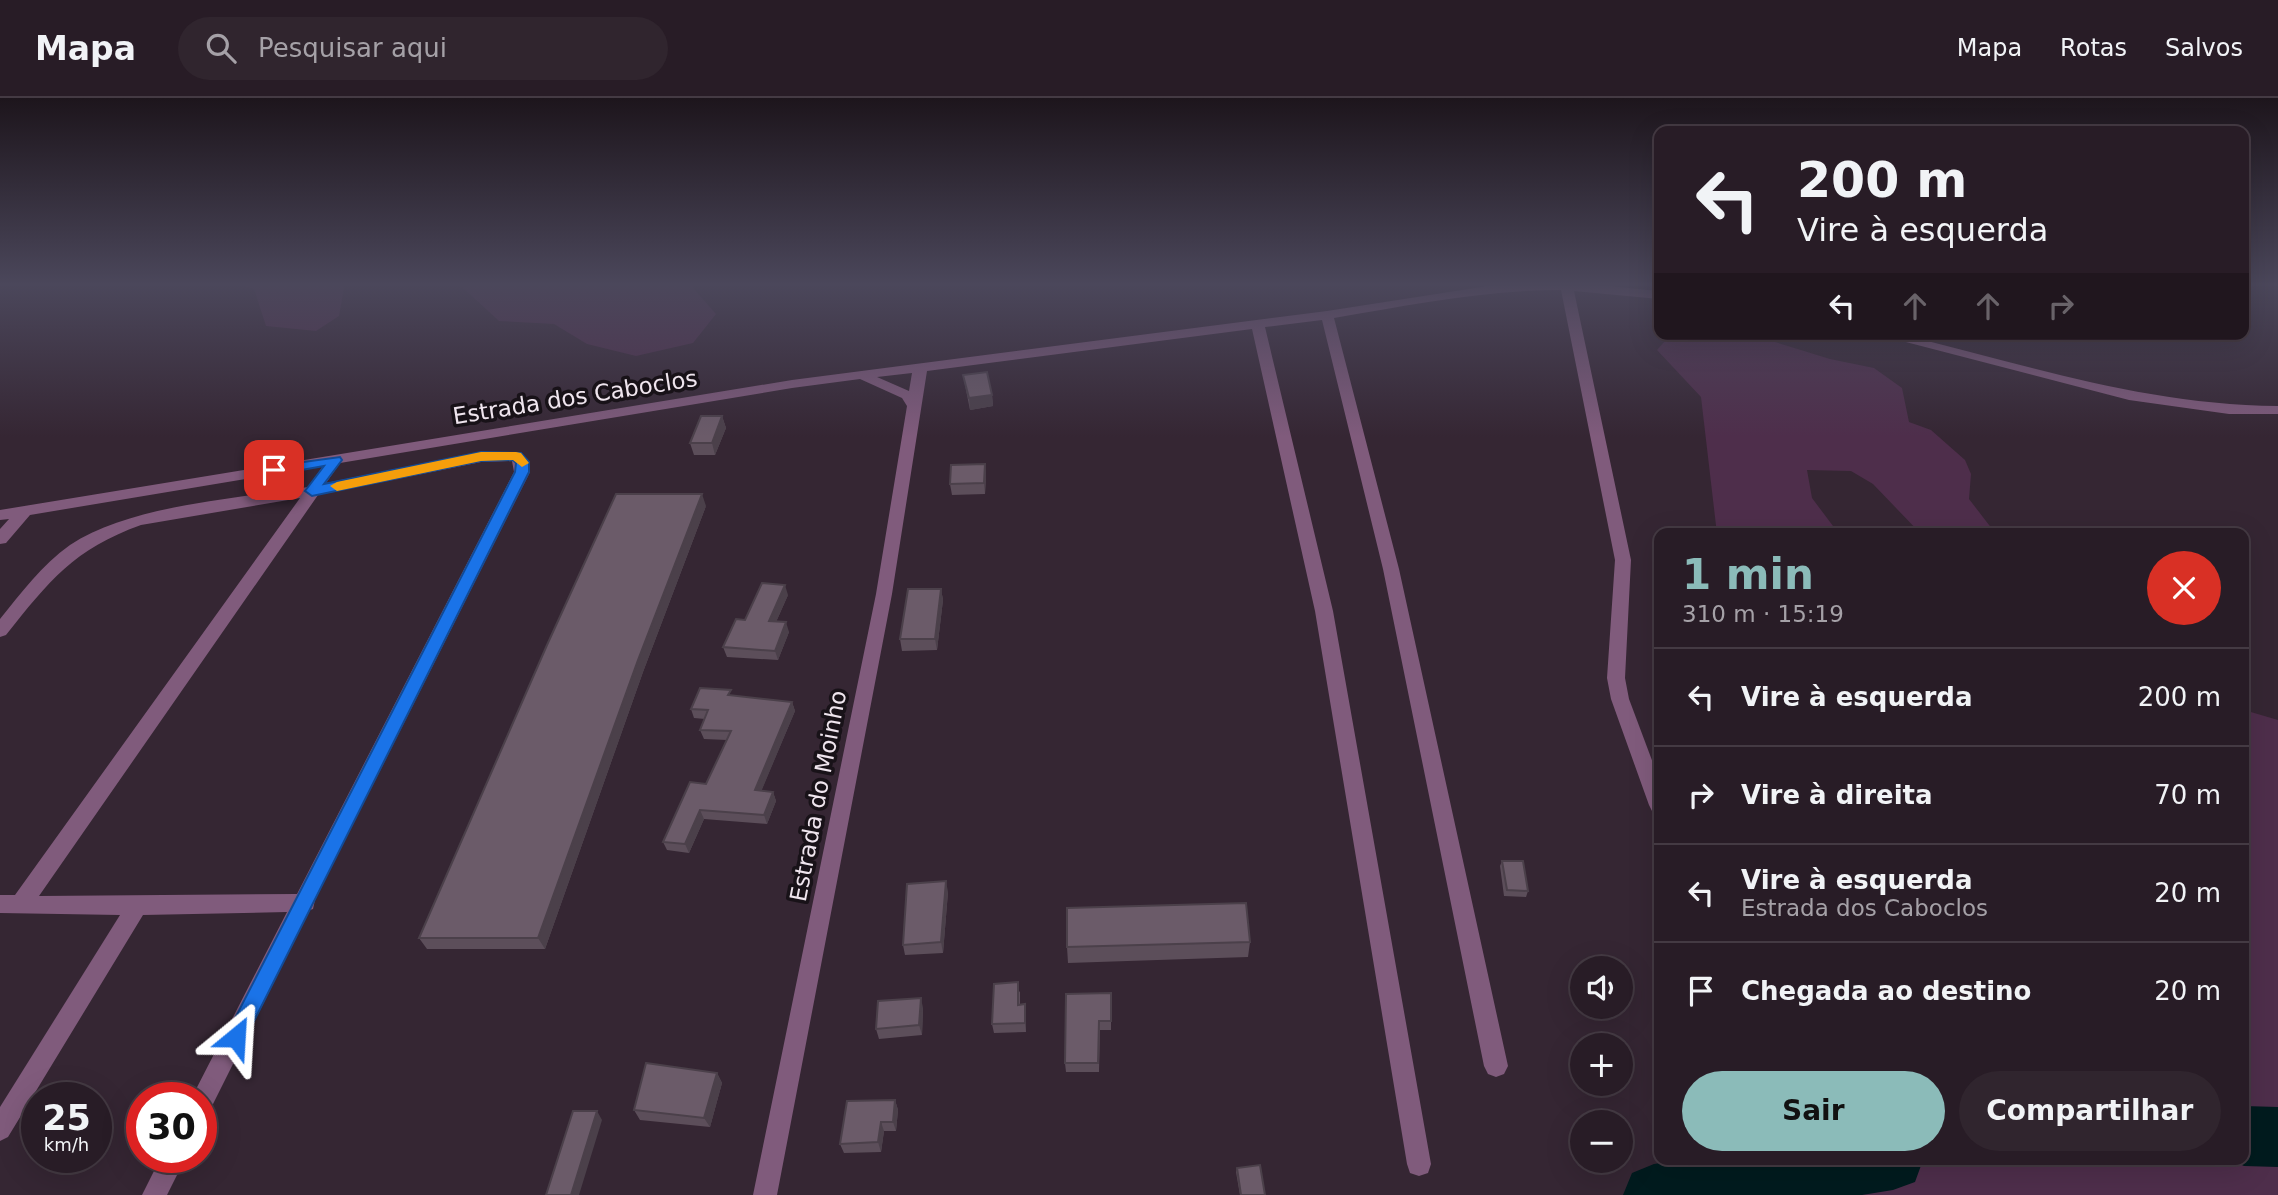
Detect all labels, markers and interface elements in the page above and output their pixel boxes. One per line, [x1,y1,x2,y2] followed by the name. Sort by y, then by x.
[178,17,668,80] search box
[35,29,136,68] text: Mapa
[202,29,240,67] icon: search
[258,33,447,63] text: Pesquisar aqui
[1957,34,2022,62] text: Mapa
[2060,34,2127,62] text: Rotas
[2165,34,2243,62] text: Salvos
[1797,152,1967,209] text: 200 m
[1682,154,1773,245] icon: left
[1797,211,2048,249] text: Vire à esquerda
[1823,287,1861,325] icon: left
[1896,287,1934,325] icon: ahead
[1969,287,2007,325] icon: ahead
[2042,287,2080,325] icon: right
[451,365,699,429] street label: Estrada dos Caboclos
[244,440,304,500] pin
[255,451,293,489] icon: arrive
[1682,550,1814,599] text: 1 min
[2147,551,2221,625] button: close
[1682,601,1844,627] text: 310 m · 15:19
[1682,678,1720,716] icon: left
[1741,682,1973,712] text: Vire à esquerda
[2138,682,2221,712] text: 200 m
[785,688,851,904] street label: Estrada do Moinho
[1682,776,1720,814] icon: right
[1741,780,1933,810] text: Vire à direita
[2154,780,2221,810] text: 70 m
[1741,865,1973,895] text: Vire à esquerda
[1682,874,1720,912] icon: left
[2154,878,2221,908] text: 20 m
[1741,895,1988,921] text: Estrada dos Caboclos
[1570,956,1633,1173] map controls
[1570,956,1633,1019] button: sound
[1682,972,1720,1010] icon: arrive
[1741,976,2031,1006] text: Chegada ao destino
[2154,976,2221,1006] text: 20 m
[199,1000,273,1074] position arrow
[1570,1033,1633,1096] button: +
[1682,1071,1945,1151] button: Sair
[1959,1071,2221,1151] button: Compartilhar
[126,1082,217,1173] speed limit sign: 30
[42,1098,91,1138] text: 25
[1570,1110,1633,1173] button: −
[44,1134,89,1155] text: km/h

